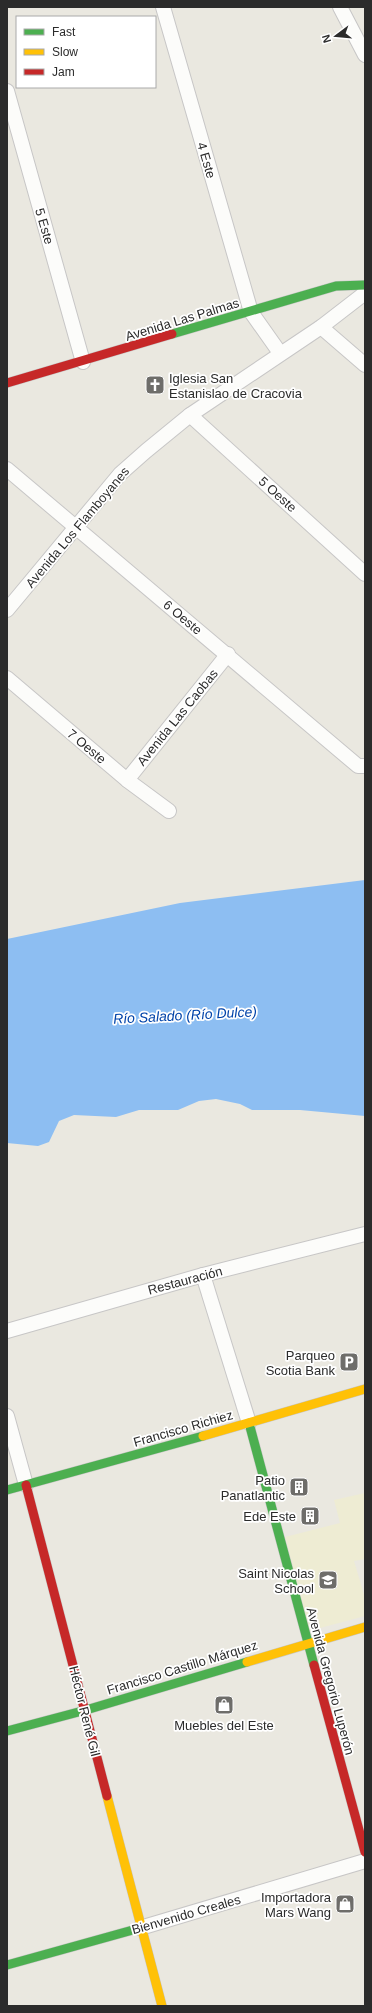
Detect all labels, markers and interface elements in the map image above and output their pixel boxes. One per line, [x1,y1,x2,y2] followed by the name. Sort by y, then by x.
[16,16,156,88] legend
[316,16,356,56] north arrow
[52,25,76,39] text: Fast
[320,33,333,44] text: N
[52,45,78,59] text: Slow
[52,65,75,79] text: Jam
[194,140,219,180] street label: 4 Este
[32,206,57,246] street label: 5 Este
[123,295,241,344] street label: Avenida Las Palmas
[169,371,303,401] place label: Iglesia San Estanislao de Cracovia
[144,374,166,396] church icon: Iglesia San Estanislao de Cracovia
[22,464,133,591] street label: Avenida Los Flamboyanes
[256,474,300,515] street label: 5 Oeste
[160,597,205,638] street label: 6 Oeste
[134,666,221,769] street label: Avenida Las Caobas
[64,726,109,767] street label: 7 Oeste
[113,1003,257,1027] water label: Río Salado (Río Dulce)
[146,1263,224,1298] street label: Restauración
[266,1348,335,1378] place label: Parqueo Scotia Bank
[338,1351,360,1373] parking icon: Parqueo Scotia Bank
[132,1407,235,1450] street label: Francisco Richiez
[221,1473,285,1503] place label: Patio Panatlantic
[288,1476,310,1498] building icon: Patio Panatlantic
[299,1505,321,1527] building icon: Ede Este
[243,1509,296,1524] place label: Ede Este
[238,1566,314,1596] place label: Saint Nicolas School
[317,1569,339,1591] school or university icon: Saint Nicolas School
[304,1606,357,1757] street label: Avenida Gregorio Luperón
[105,1637,259,1698] street label: Francisco Castillo Márquez
[66,1664,103,1758] street label: Héctor René Gil
[213,1694,235,1716] shop icon: Muebles del Este
[174,1718,274,1733] place label: Muebles del Este
[261,1890,332,1920] place label: Importadora Mars Wang
[130,1892,243,1937] street label: Bienvenido Creales
[334,1893,356,1915] shop icon: Importadora Mars Wang

